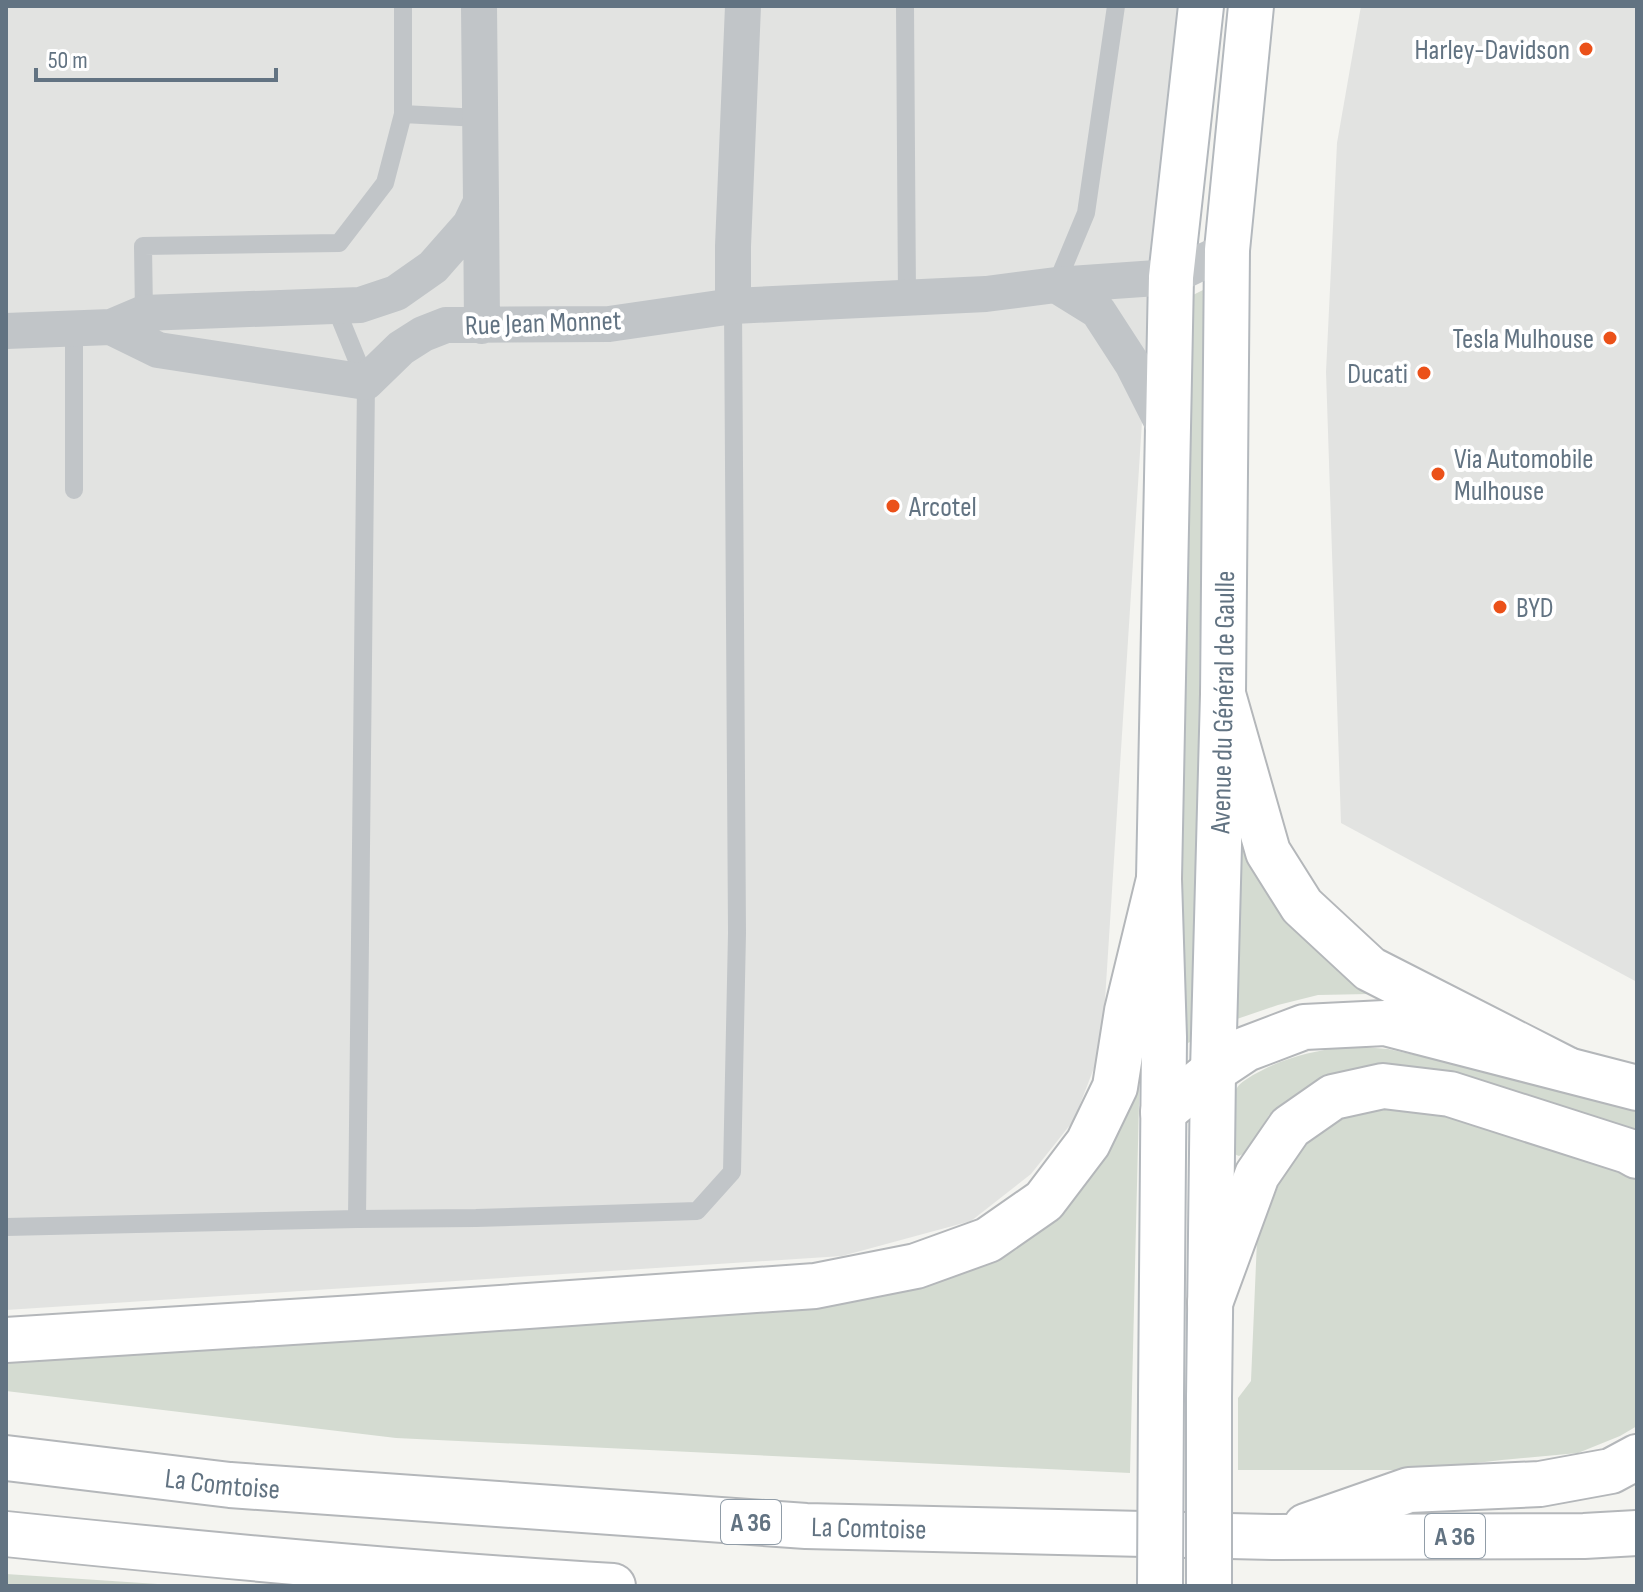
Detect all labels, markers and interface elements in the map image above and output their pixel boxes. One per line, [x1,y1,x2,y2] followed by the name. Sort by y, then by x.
[36,32,276,82] scale bar
[1414,34,1570,67] place label: Harley-Davidson
[1577,40,1595,58] marker: Harley-Davidson
[48,46,88,75] text: 50 m
[464,304,622,343] street label: Rue Jean Monnet
[1453,323,1594,356] place label: Tesla Mulhouse
[1601,329,1619,347] marker: Tesla Mulhouse
[1347,358,1408,391] place label: Ducati
[1415,364,1433,382] marker: Ducati
[1454,443,1594,508] place label: Via Automobile Mulhouse
[1429,465,1447,483] marker: Via Automobile Mulhouse
[908,491,977,524] place label: Arcotel
[884,497,902,515] marker: Arcotel
[1204,571,1242,835] street label: Avenue du Général de Gaulle
[1516,592,1554,625] place label: BYD
[1491,598,1509,616] marker: BYD
[163,1462,281,1507] street label: La Comtoise
[721,1500,781,1544] road number: A 36
[811,1511,927,1547] street label: La Comtoise
[1425,1514,1485,1558] road number: A 36

